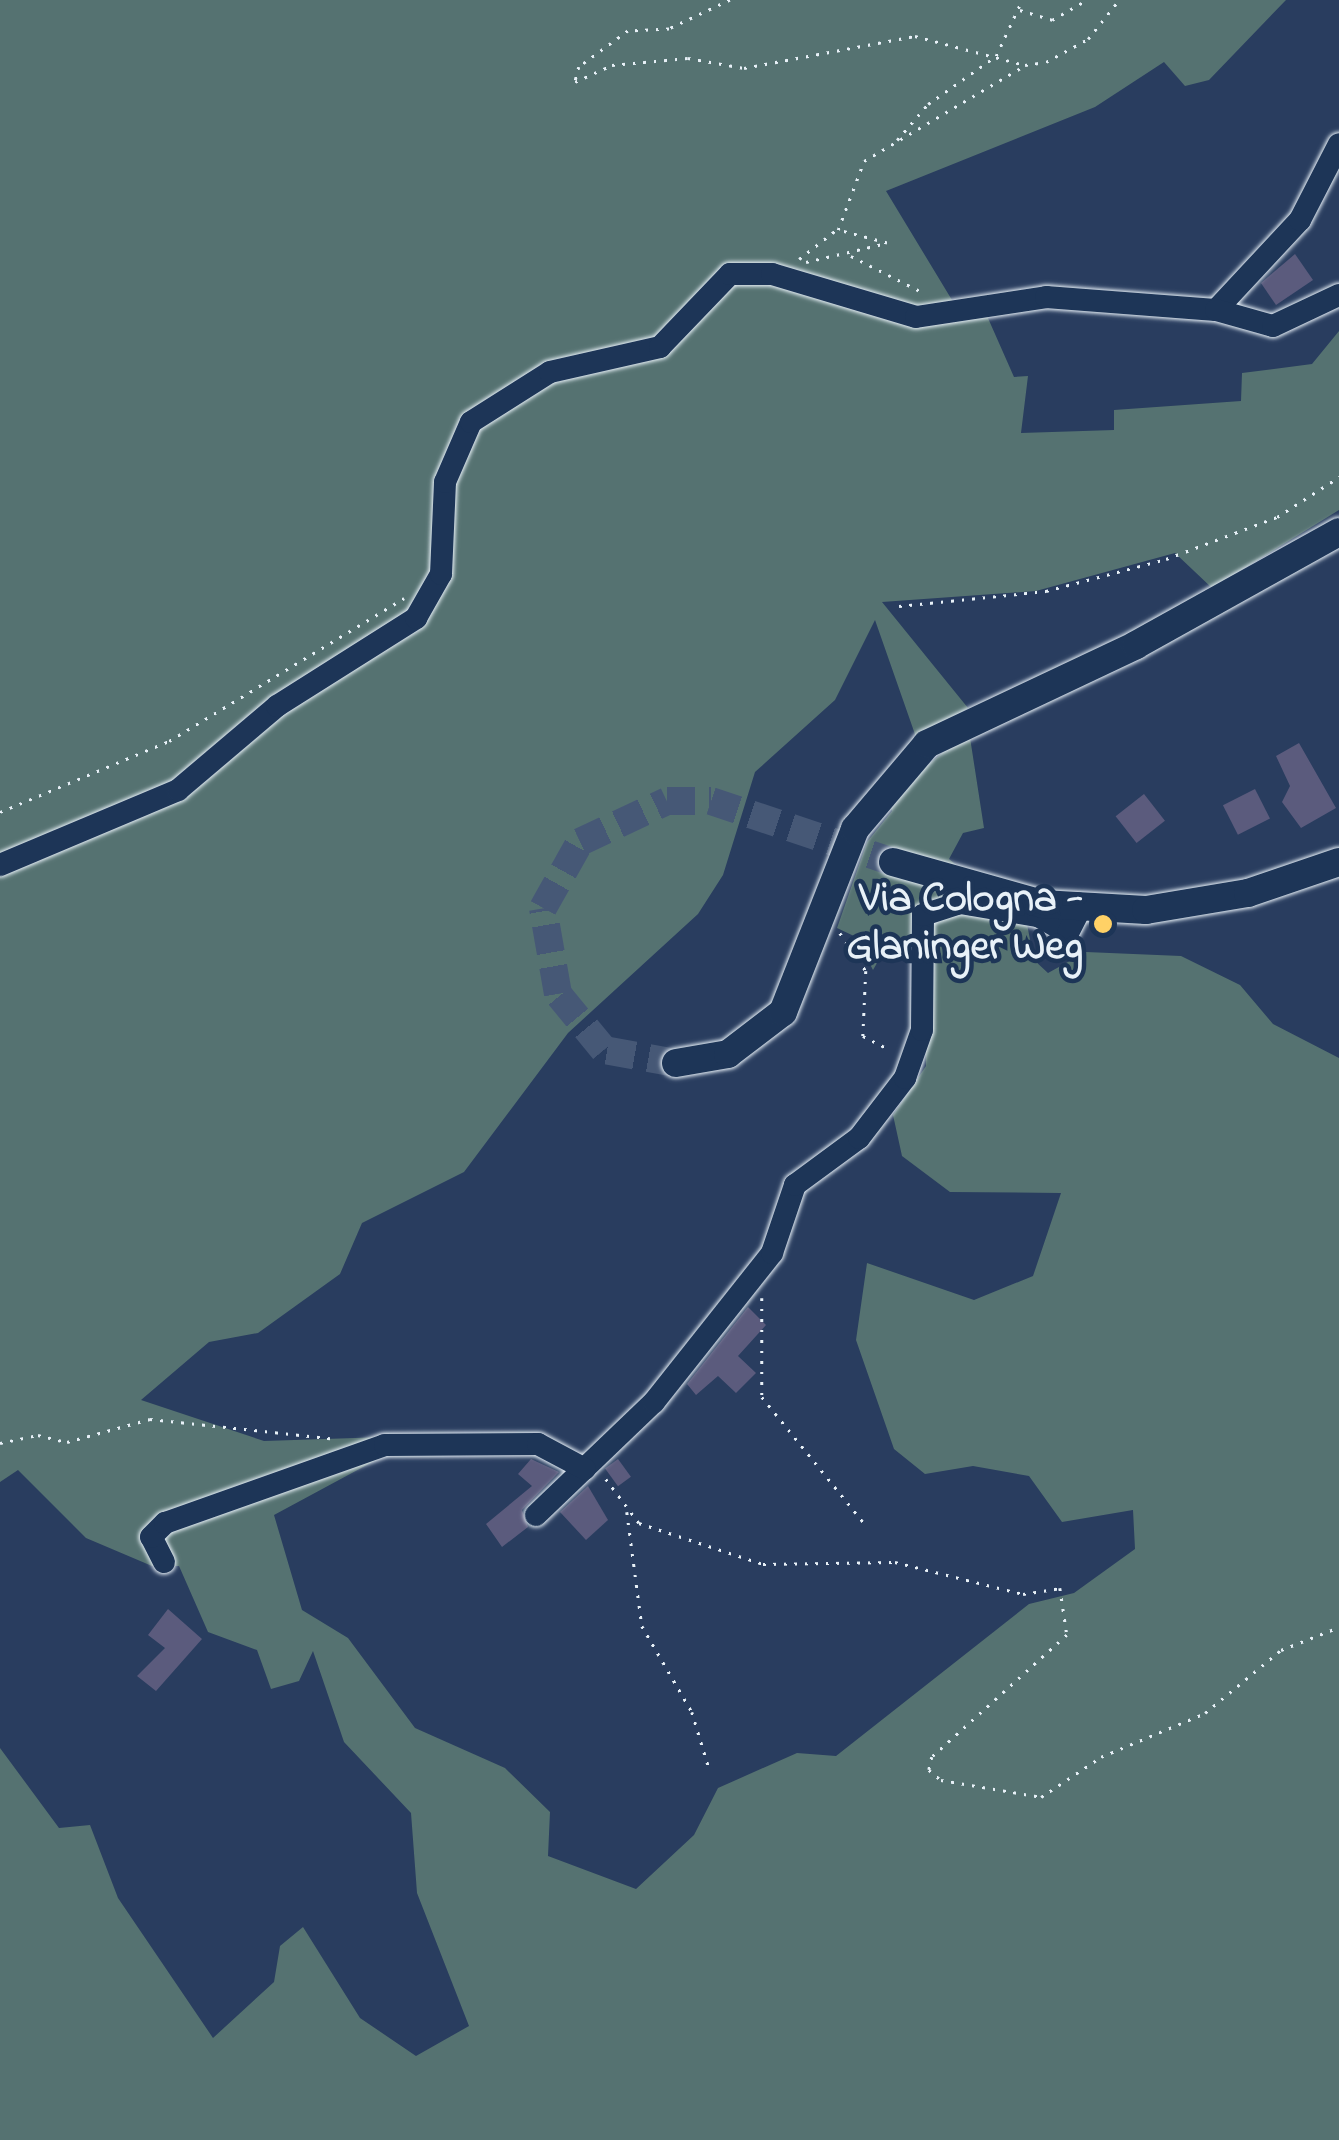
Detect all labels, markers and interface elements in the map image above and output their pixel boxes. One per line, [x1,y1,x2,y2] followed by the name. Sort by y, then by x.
[846,875,1083,974] place label: Via Cologna - Glaninger Weg
[1092,913,1114,935] marker: Via Cologna - Glaninger Weg

